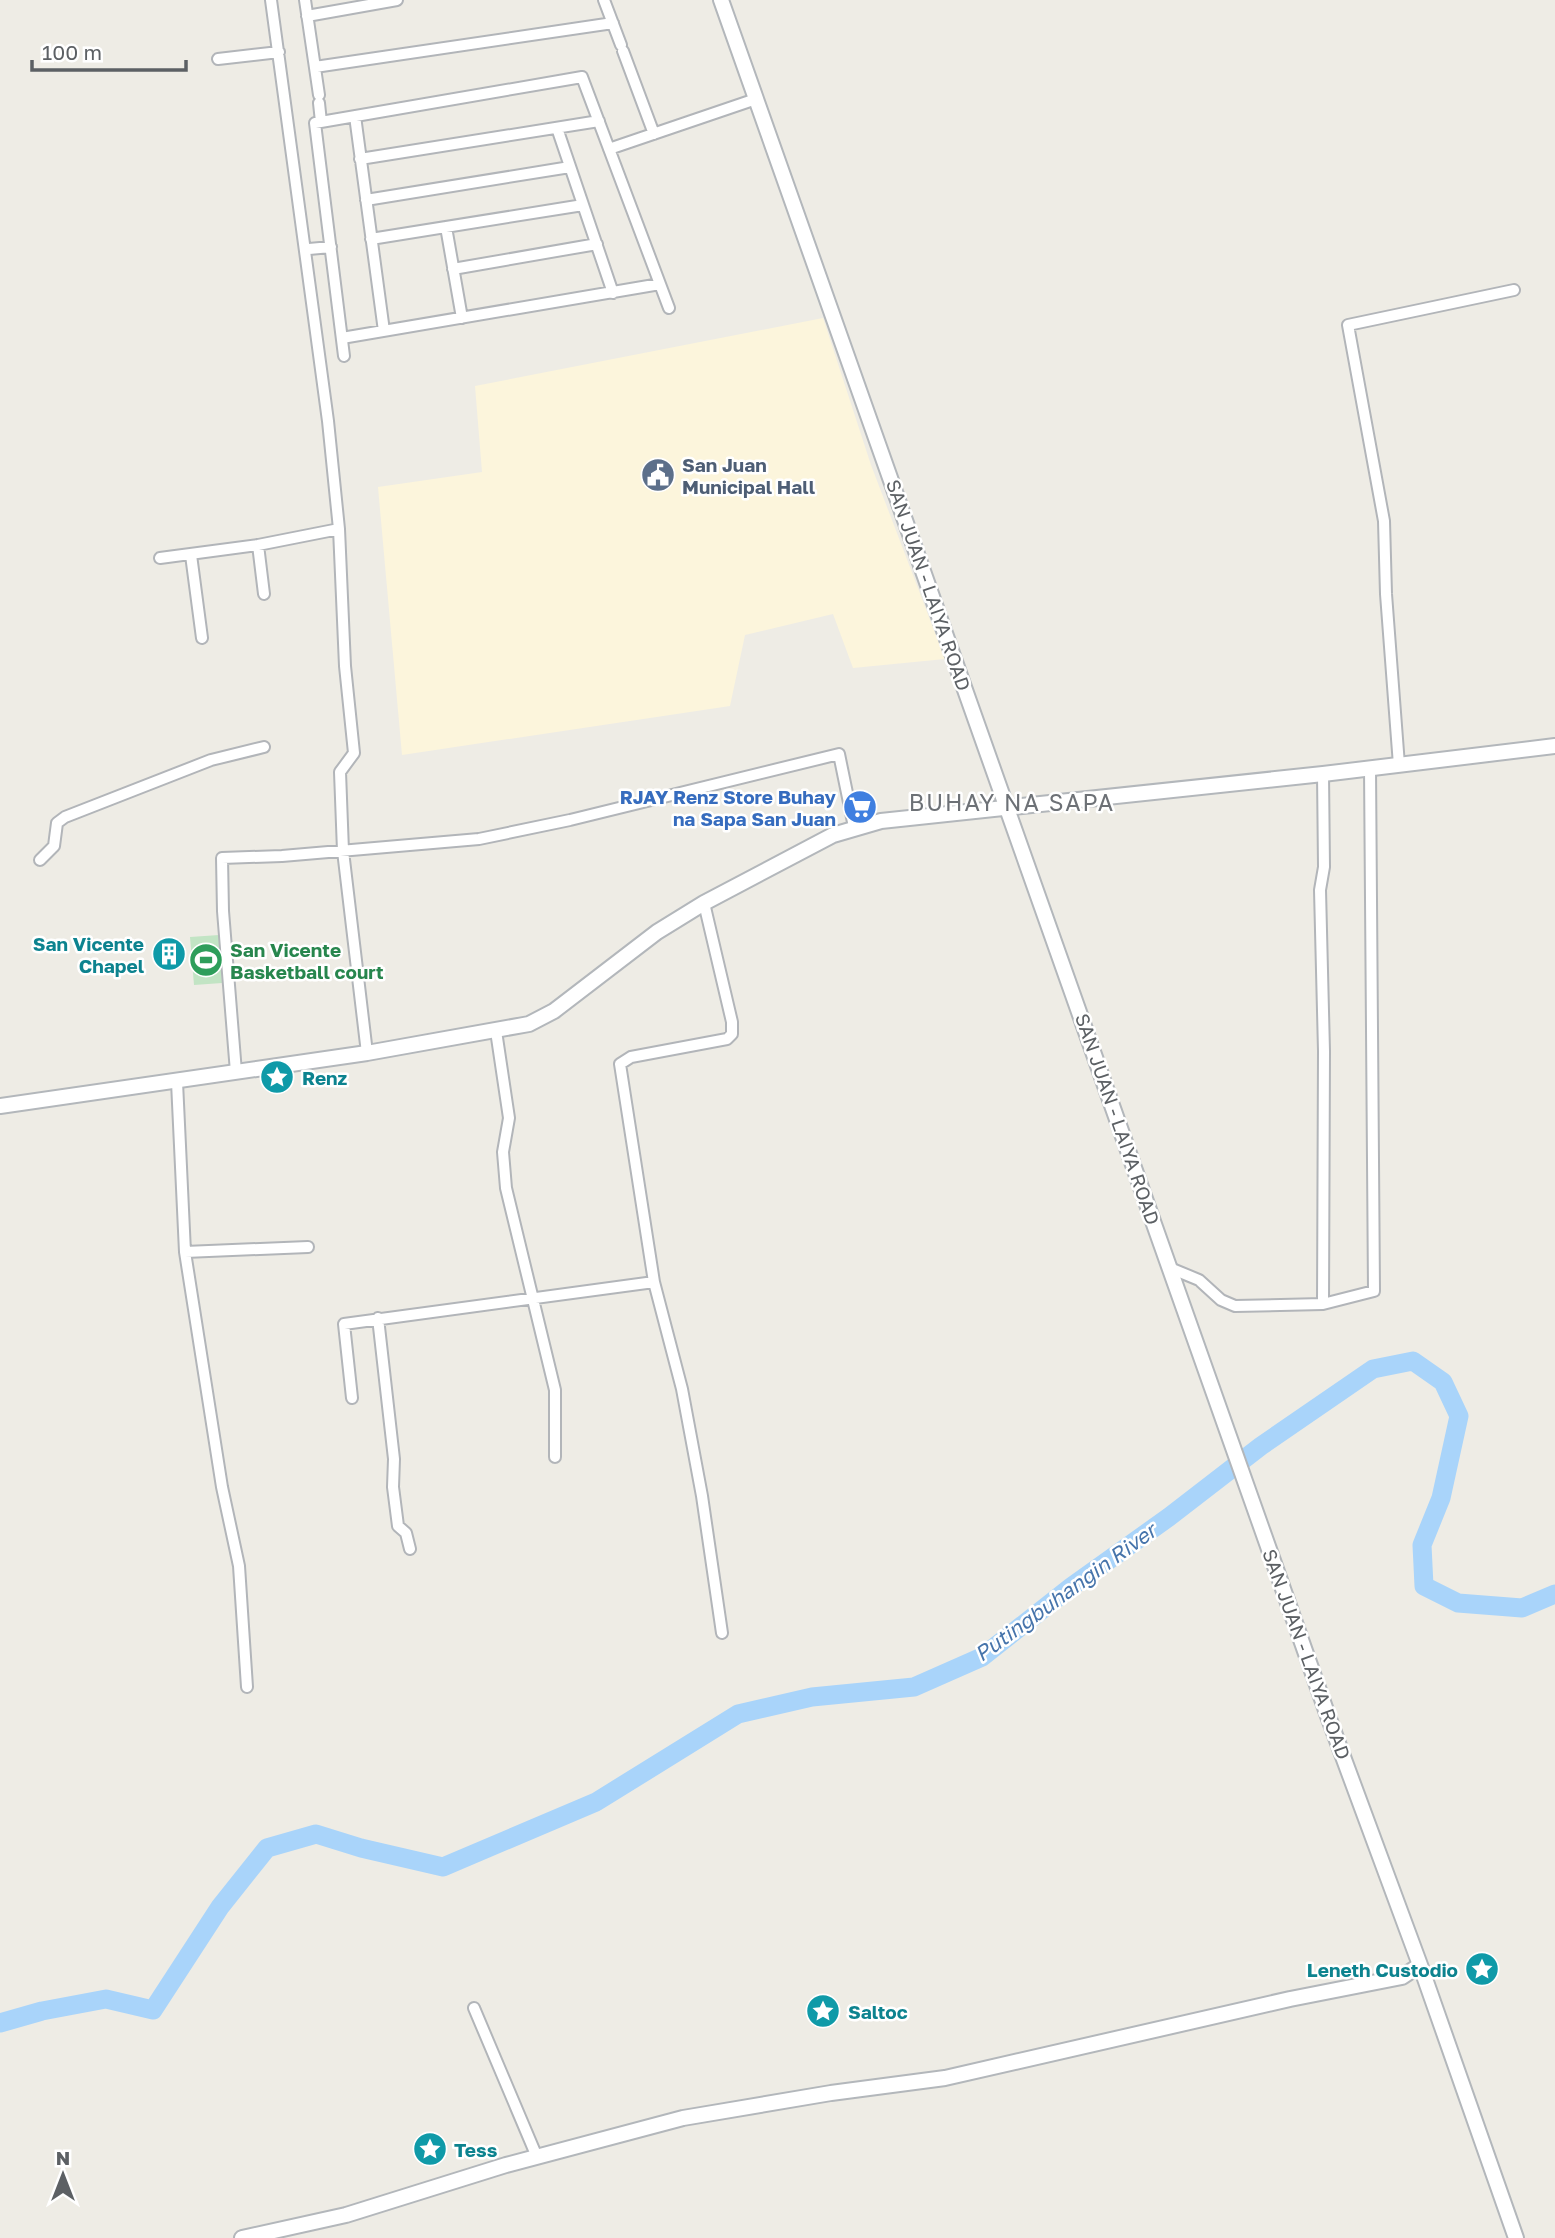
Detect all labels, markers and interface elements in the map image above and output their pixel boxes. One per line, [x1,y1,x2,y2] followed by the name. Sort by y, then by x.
[32,28,186,72] scale bar
[42,39,102,65] text: 100 m
[682,453,815,498] place label: San Juan Municipal Hall
[639,456,677,494] public building icon: San Juan Municipal Hall
[882,476,976,694] street label: SAN JUAN - LAIYA ROAD
[620,785,837,830] place label: RJAY Renz Store Buhay na Sapa San Juan
[841,788,879,826] supermarket icon: RJAY Renz Store Buhay na Sapa San Juan
[909,788,1115,816] district label: BUHAY NA SAPA
[33,932,144,977] place label: San Vicente Chapel
[150,935,188,973] building icon: San Vicente Chapel
[230,938,384,983] place label: San Vicente Basketball court
[187,941,225,979] sports icon: San Vicente Basketball court
[1071,1010,1165,1228] street label: SAN JUAN - LAIYA ROAD
[258,1058,296,1096] place icon: Renz
[302,1066,348,1089] place label: Renz
[969,1516,1163,1667] water label: Putingbuhangin River
[1258,1546,1356,1762] street label: SAN JUAN - LAIYA ROAD
[1463,1950,1501,1988] place icon: Leneth Custodio
[1307,1958,1458,1981] place label: Leneth Custodio
[804,1992,842,2030] place icon: Saltoc
[848,2000,908,2023] place label: Saltoc
[411,2130,449,2168] place icon: Tess
[454,2138,498,2161] place label: Tess
[28,2140,98,2210] north arrow
[56,2146,70,2169] text: N

